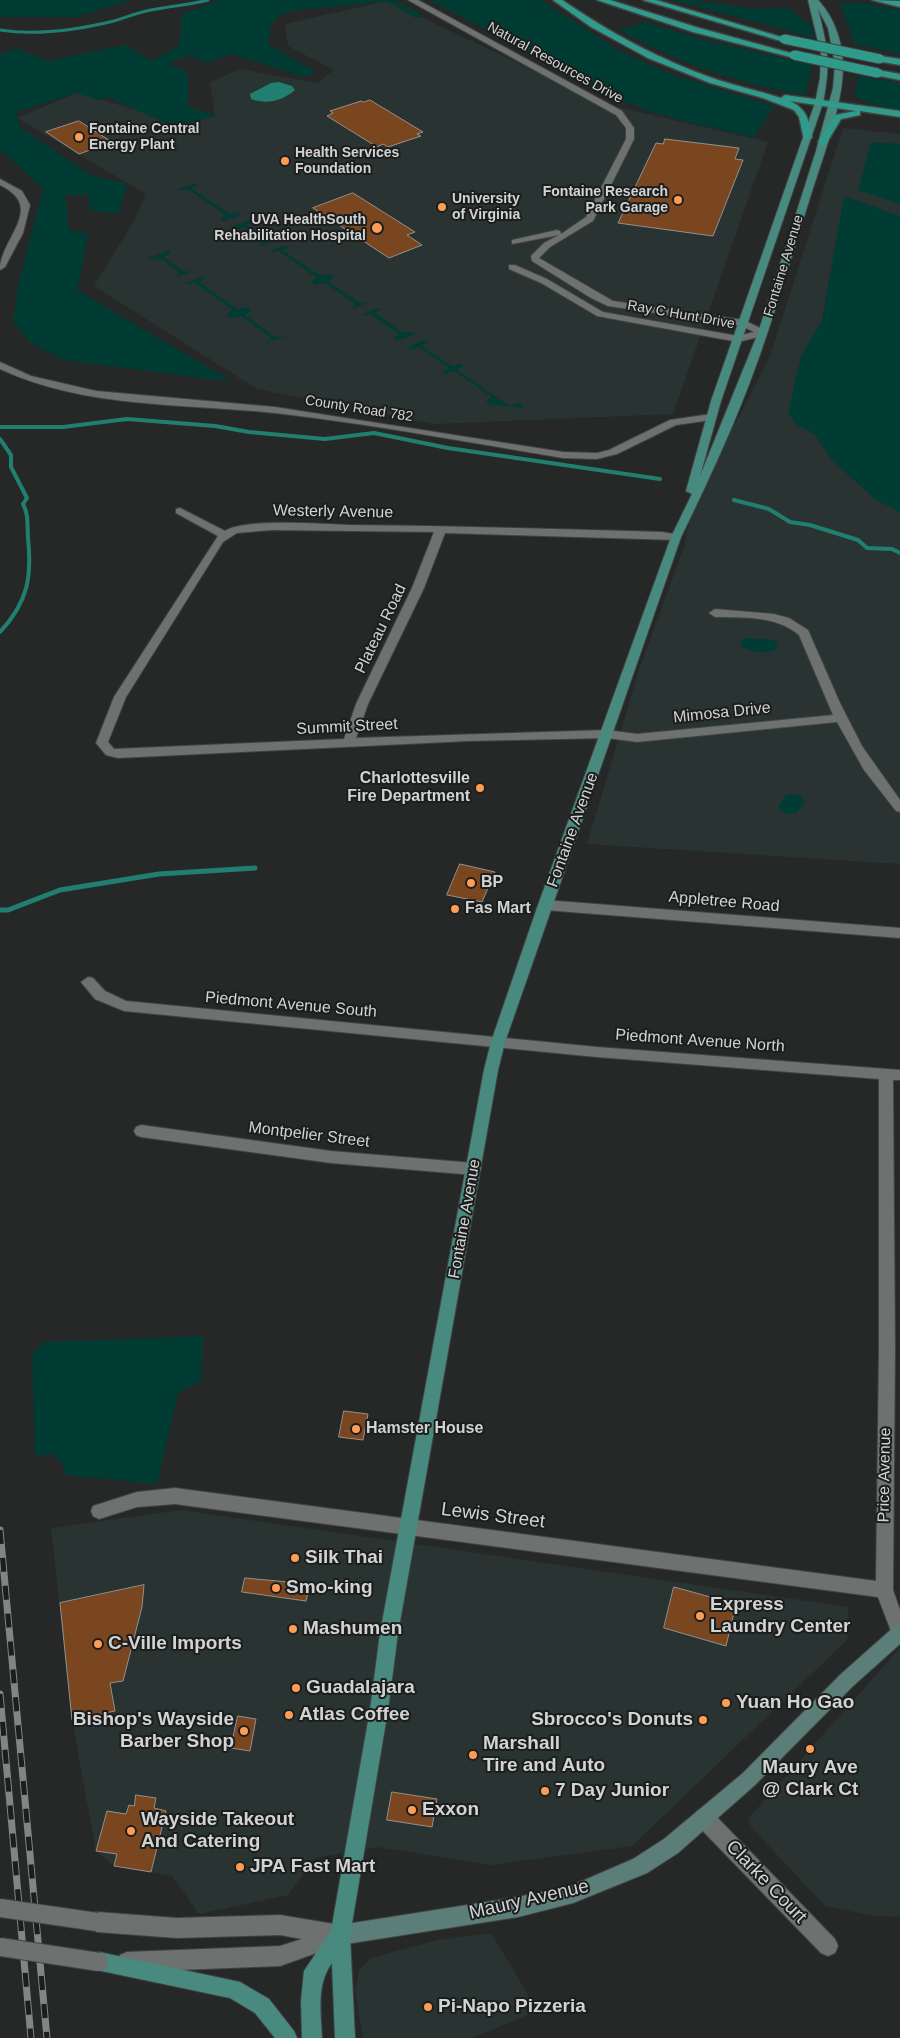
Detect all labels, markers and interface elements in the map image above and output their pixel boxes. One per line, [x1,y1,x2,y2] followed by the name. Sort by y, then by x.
[484,19,626,107] street label: Natural Resources Drive
[89,121,199,154] place label: Fontaine Central Energy Plant
[73,131,85,143] marker: Fontaine Central Energy Plant
[295,145,399,178] place label: Health Services Foundation
[279,155,291,167] marker: Health Services Foundation
[543,184,668,216] place label: Fontaine Research Park Garage
[452,191,520,223] place label: University of Virginia
[672,194,684,206] marker: Fontaine Research Park Garage
[436,201,448,213] marker: University of Virginia
[214,212,366,244] place label: UVA HealthSouth Rehabilitation Hospital
[761,213,807,319] street label: Fontaine Avenue
[370,221,384,235] marker: UVA HealthSouth Rehabilitation Hospital
[626,297,736,333] street label: Ray C Hunt Drive
[304,392,414,426] street label: County Road 782
[273,501,393,523] street label: Westerly Avenue
[351,581,411,677] street label: Plateau Road
[672,698,772,728] street label: Mimosa Drive
[296,715,398,739] street label: Summit Street
[347,769,470,807] place label: Charlottesville Fire Department
[543,770,603,890] street label: Fontaine Avenue
[474,782,486,794] marker: Charlottesville Fire Department
[481,873,503,893] place label: BP
[465,877,477,889] marker: BP
[668,888,780,916] street label: Appletree Road
[465,899,531,919] place label: Fas Mart
[449,903,461,915] marker: Fas Mart
[204,988,378,1022] street label: Piedmont Avenue South
[615,1026,785,1056] street label: Piedmont Avenue North
[247,1118,371,1152] street label: Montpelier Street
[445,1158,485,1280] street label: Fontaine Avenue
[366,1419,483,1439] place label: Hamster House
[350,1423,362,1435] marker: Hamster House
[875,1427,895,1523] street label: Price Avenue
[440,1498,546,1534] street label: Lewis Street
[305,1547,383,1569] place label: Silk Thai
[289,1552,301,1564] marker: Silk Thai
[286,1577,373,1599] place label: Smo-king
[270,1582,282,1594] marker: Smo-king
[710,1594,850,1638] place label: Express Laundry Center
[694,1610,706,1622] marker: Express Laundry Center
[303,1618,402,1640] place label: Mashumen
[287,1623,299,1635] marker: Mashumen
[108,1633,242,1655] place label: C-Ville Imports
[92,1638,104,1650] marker: C-Ville Imports
[306,1677,415,1699] place label: Guadalajara
[290,1682,302,1694] marker: Guadalajara
[736,1692,854,1714] place label: Yuan Ho Gao
[720,1697,732,1709] marker: Yuan Ho Gao
[299,1704,410,1726] place label: Atlas Coffee
[73,1709,234,1753] place label: Bishop's Wayside Barber Shop
[283,1709,295,1721] marker: Atlas Coffee
[531,1709,693,1731] place label: Sbrocco's Donuts
[697,1714,709,1726] marker: Sbrocco's Donuts
[238,1725,250,1737] marker: Bishop's Wayside Barber Shop
[483,1733,605,1777] place label: Marshall Tire and Auto
[804,1743,816,1755] marker: Maury Ave @ Clark Ct
[467,1749,479,1761] marker: Marshall Tire and Auto
[762,1757,858,1801] place label: Maury Ave @ Clark Ct
[555,1780,669,1802] place label: 7 Day Junior
[539,1785,551,1797] marker: 7 Day Junior
[422,1799,479,1821] place label: Exxon
[406,1804,418,1816] marker: Exxon
[141,1809,294,1853] place label: Wayside Takeout And Catering
[125,1825,137,1837] marker: Wayside Takeout And Catering
[721,1836,811,1928] street label: Clarke Court
[250,1856,375,1878] place label: JPA Fast Mart
[234,1861,246,1873] marker: JPA Fast Mart
[467,1875,591,1925] street label: Maury Avenue
[438,1996,586,2018] place label: Pi-Napo Pizzeria
[422,2001,434,2013] marker: Pi-Napo Pizzeria

